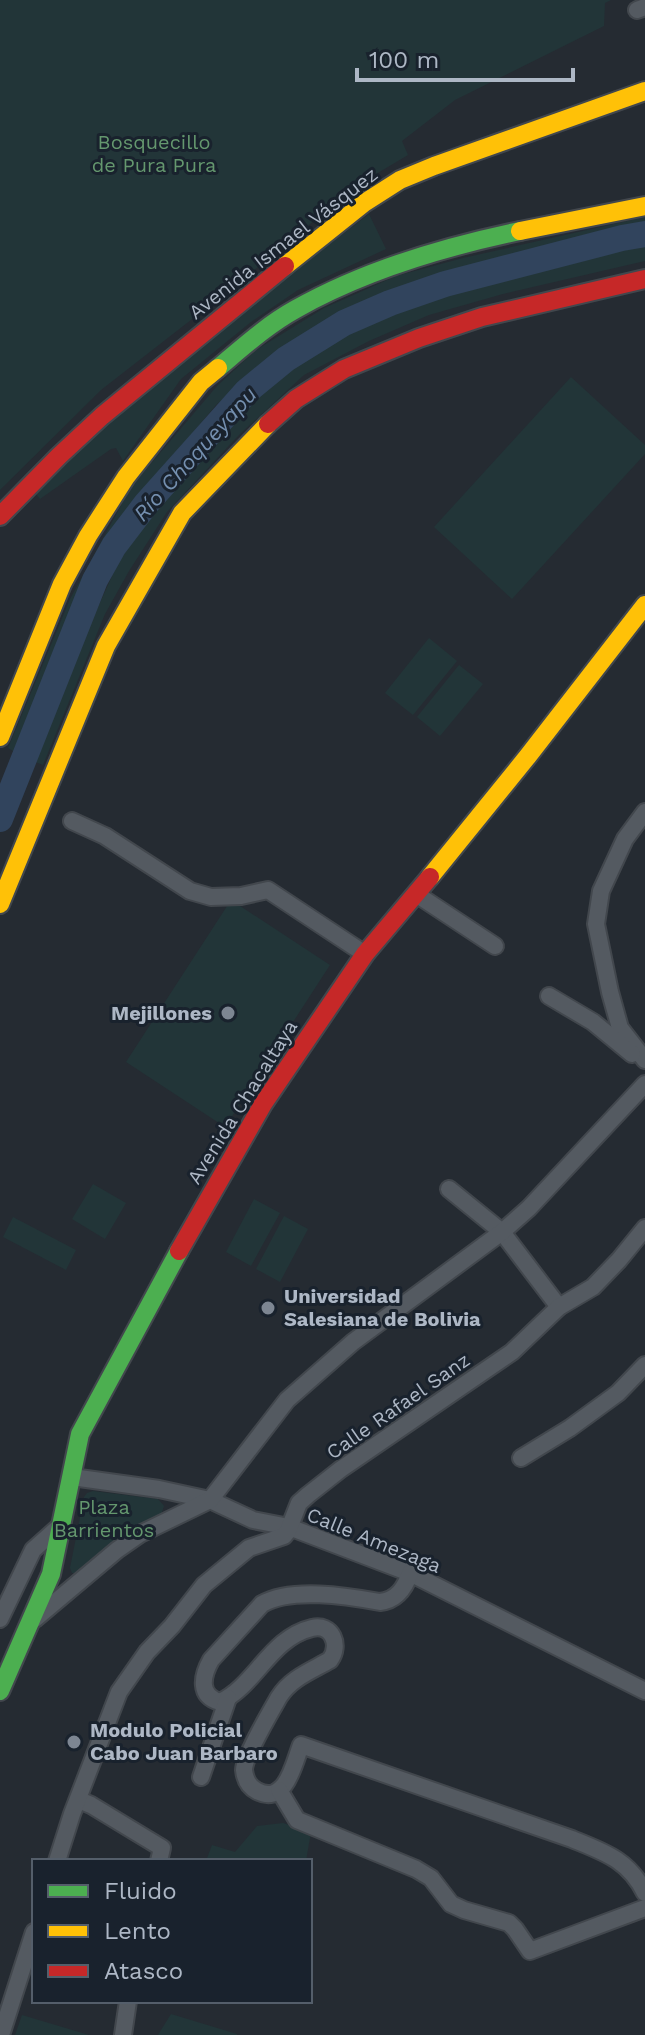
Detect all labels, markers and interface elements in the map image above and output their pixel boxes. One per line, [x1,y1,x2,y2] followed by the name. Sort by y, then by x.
[357,32,573,82] scale bar
[369,46,439,74] text: 100 m
[92,130,216,177] park label: Bosquecillo de Pura Pura
[184,162,382,324] street label: Avenida Ismael Vásquez
[128,382,262,526] water label: Río Choqueyapu
[111,1001,212,1025] place label: Mejillones
[219,1004,237,1022] marker: Mejillones
[182,1016,302,1188] street label: Avenida Chacaltaya
[284,1284,481,1331] place label: Universidad Salesiana de Bolivia
[259,1299,277,1317] marker: Universidad Salesiana de Bolivia
[322,1348,474,1464] street label: Calle Rafael Sanz
[54,1495,154,1542] park label: Plaza Barrientos
[303,1502,445,1578] street label: Calle Amezaga
[90,1718,278,1765] place label: Modulo Policial Cabo Juan Barbaro
[65,1733,83,1751] marker: Modulo Policial Cabo Juan Barbaro
[32,1859,312,2003] legend
[104,1877,177,1905] text: Fluido
[104,1917,171,1945] text: Lento
[104,1957,183,1985] text: Atasco

